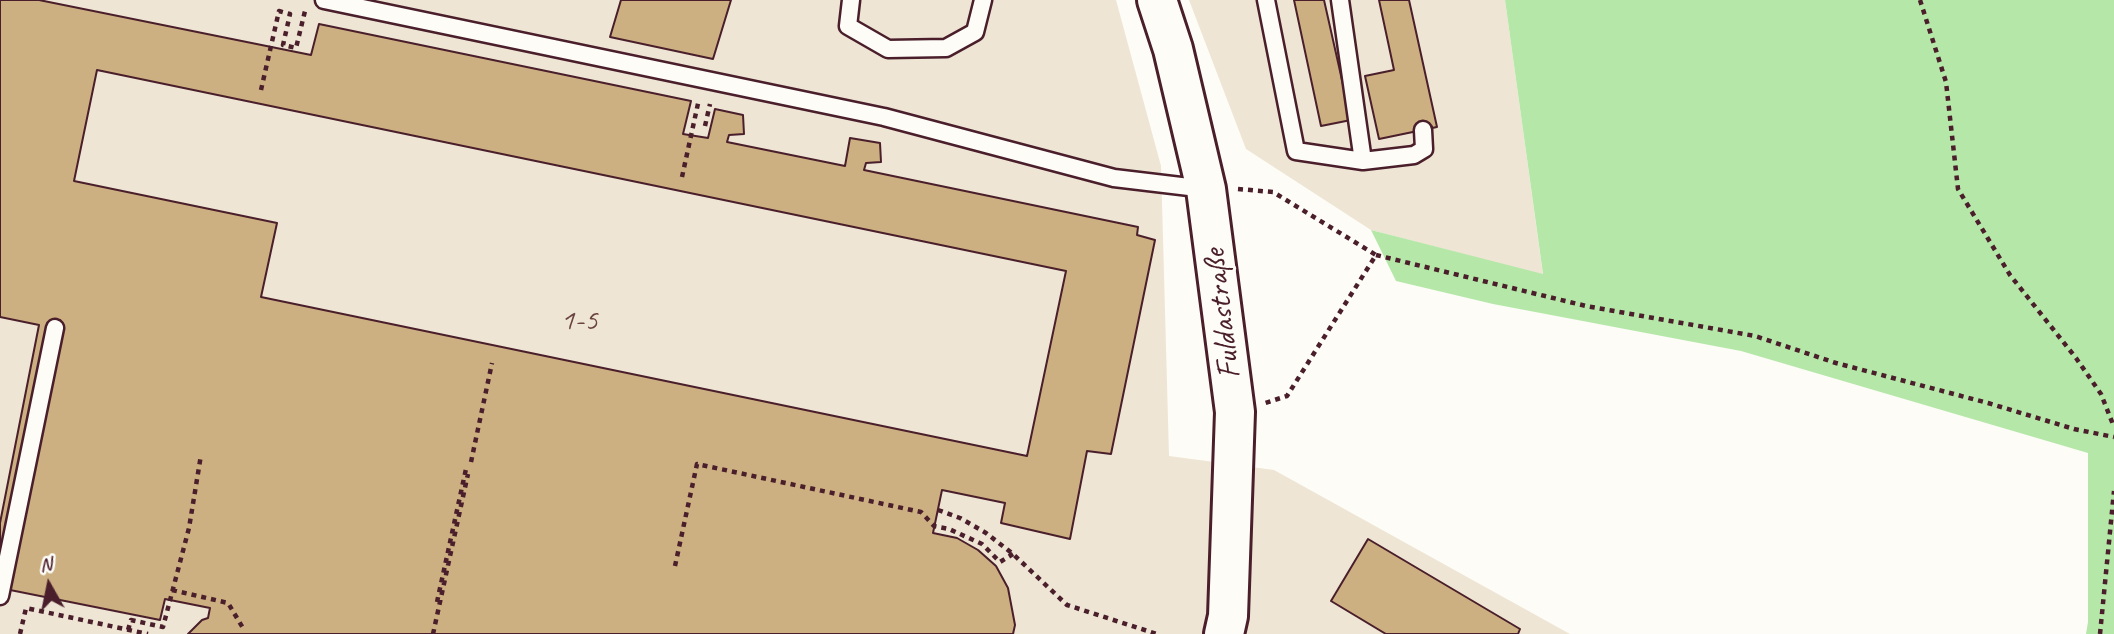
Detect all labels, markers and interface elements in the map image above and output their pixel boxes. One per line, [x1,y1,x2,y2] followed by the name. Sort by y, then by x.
[1195,247,1251,381] street label: Fuldastraße
[561,303,597,339] house number: 1-5
[14,550,84,620] north arrow
[38,551,53,577] text: N

